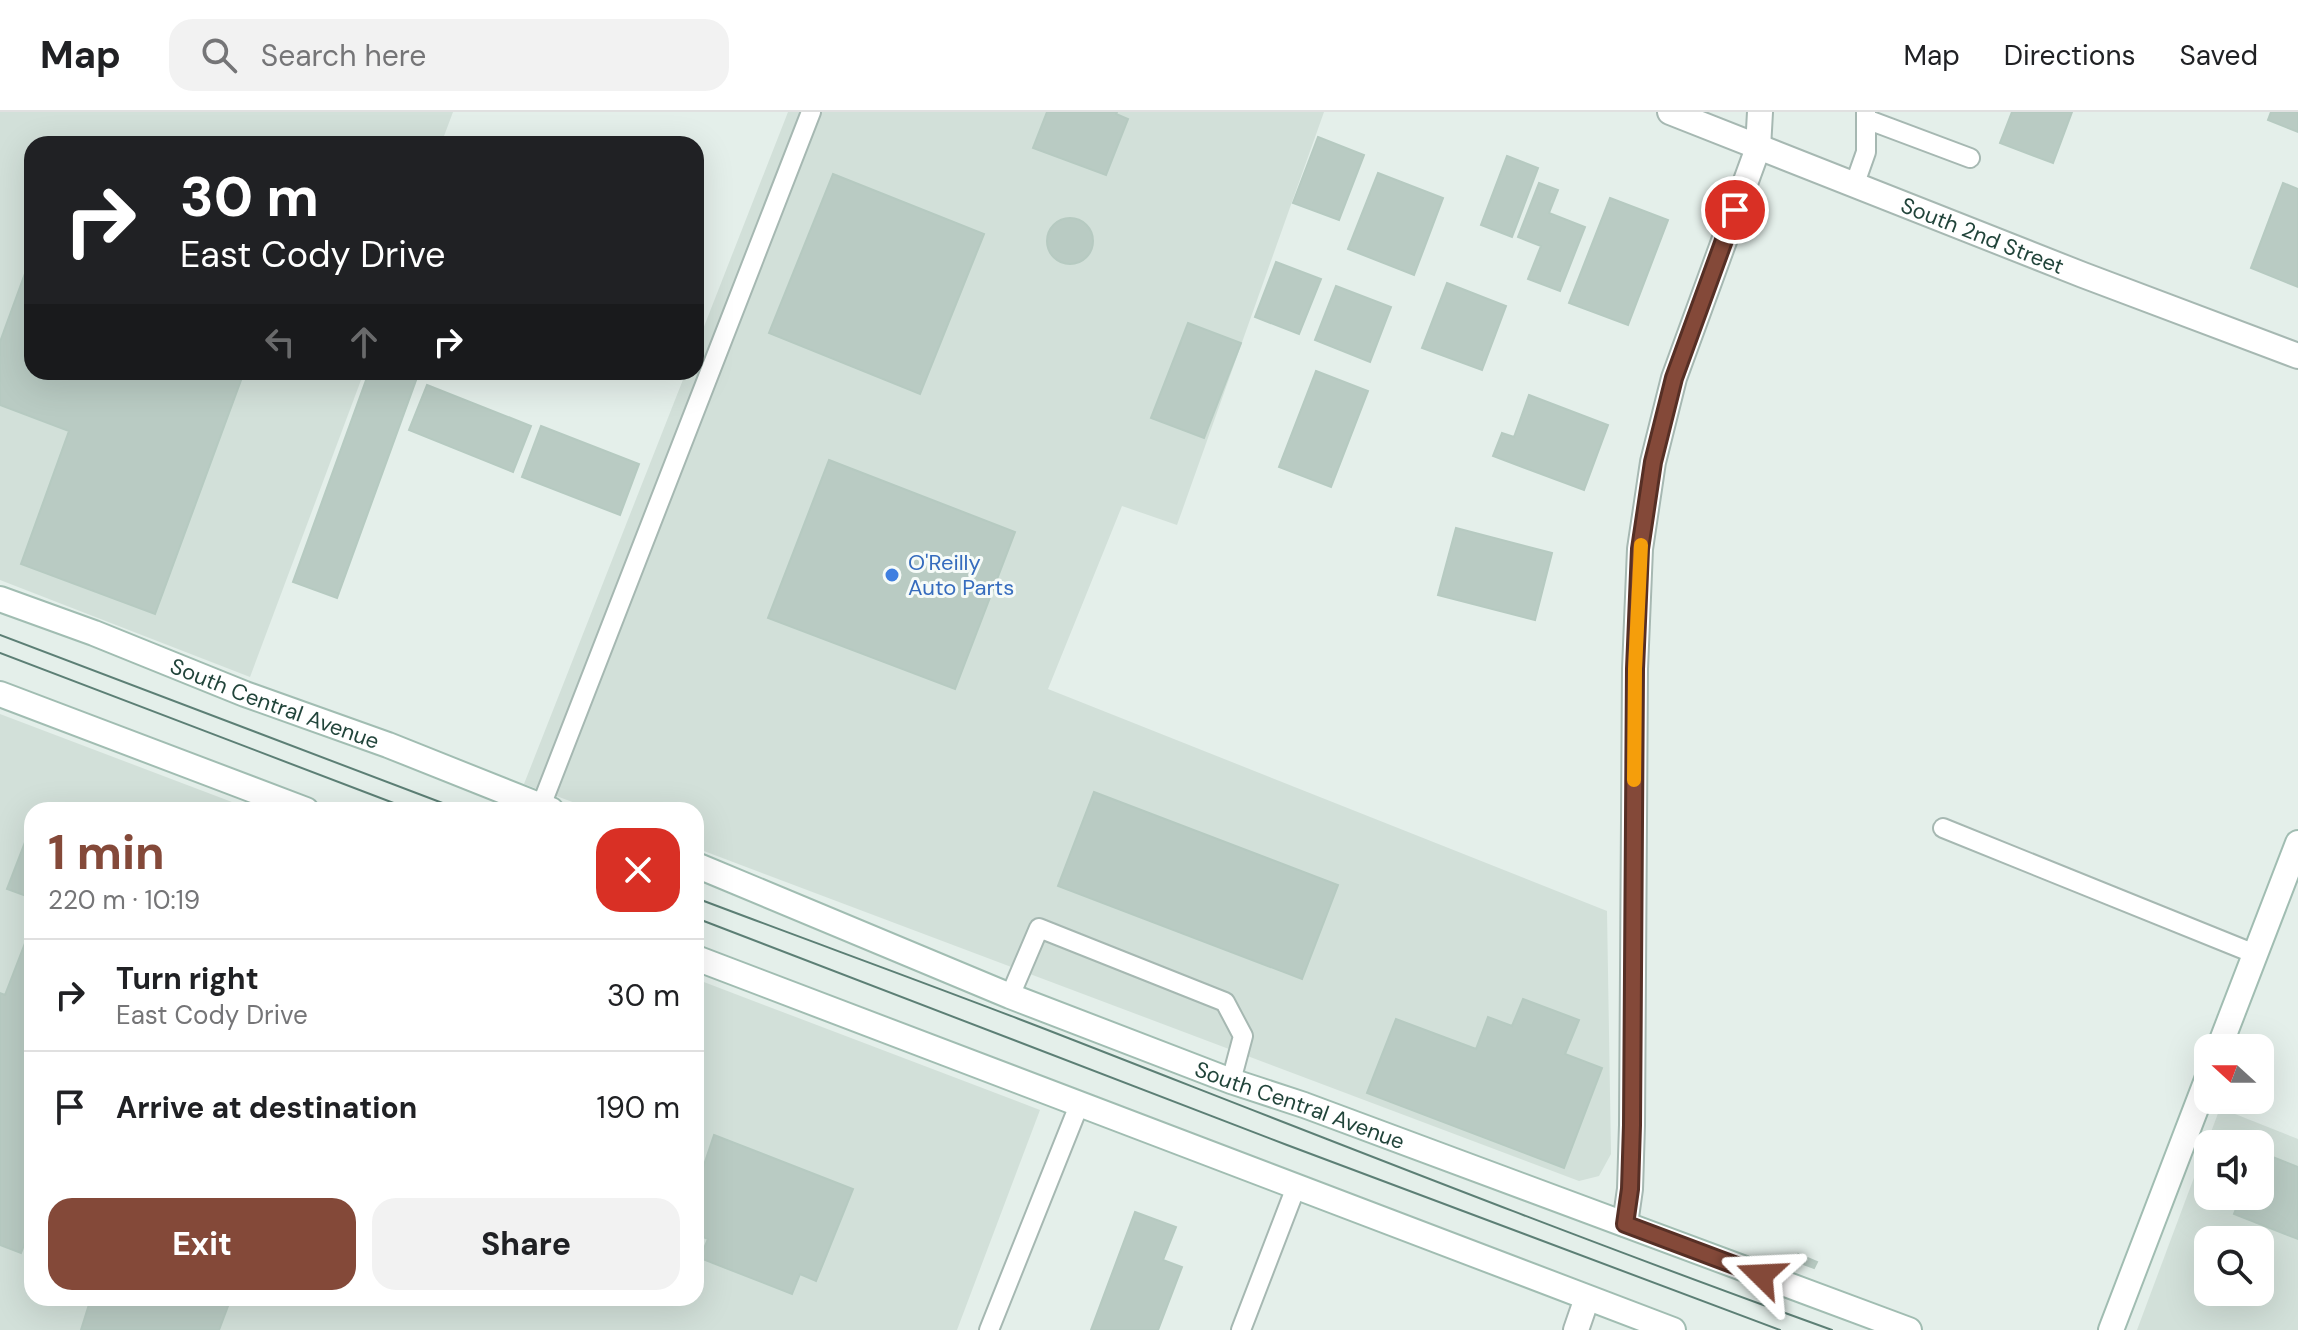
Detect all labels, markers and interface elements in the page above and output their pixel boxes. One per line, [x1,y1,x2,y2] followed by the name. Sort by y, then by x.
[169,19,729,91] search box
[40,30,121,80] text: Map
[197,33,241,77] icon: search
[261,36,426,75] text: Search here
[1903,37,1960,74] text: Map
[2004,37,2136,74] text: Directions
[2180,37,2258,74] text: Saved
[180,160,319,233] text: 30 m
[48,168,152,272] icon: right
[1701,176,1769,244] pin
[1713,188,1757,232] icon: arrive
[1897,191,2068,281] street label: South 2nd Street
[180,231,445,278] text: East Cody Drive
[258,320,302,364] icon: left
[342,320,386,364] icon: ahead
[426,320,470,364] icon: right
[908,548,1014,602] place label: O'Reilly Auto Parts
[883,566,901,584] marker: O'Reilly Auto Parts
[166,651,383,756] street label: South Central Avenue
[48,821,165,884] text: 1 min
[596,828,680,912] button: close
[48,883,200,917] text: 220 m · 10:19
[116,959,259,998] text: Turn right
[48,973,92,1017] icon: right
[607,976,680,1015] text: 30 m
[116,998,308,1032] text: East Cody Drive
[2194,1034,2274,1114] north arrow
[2194,1034,2274,1306] map controls
[1191,1055,1409,1156] street label: South Central Avenue
[48,1085,92,1129] icon: arrive
[116,1088,417,1127] text: Arrive at destination
[597,1088,680,1127] text: 190 m
[2194,1130,2274,1210] button: sound
[48,1198,356,1290] button: Exit
[372,1198,680,1290] button: Share
[2194,1226,2274,1306] button: search
[1719,1233,1803,1317] position arrow

